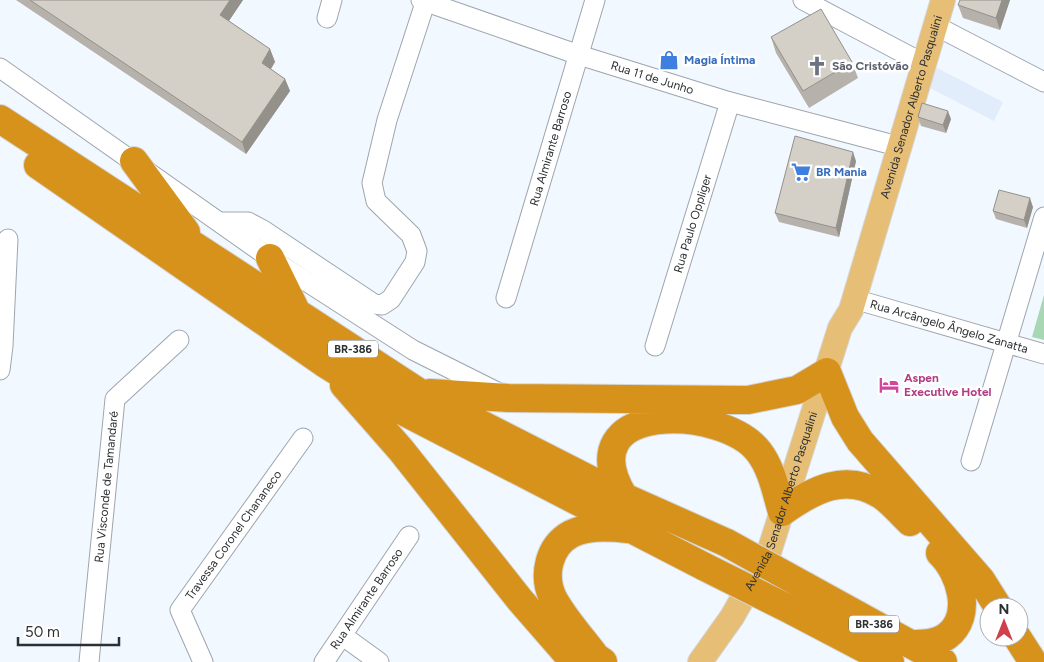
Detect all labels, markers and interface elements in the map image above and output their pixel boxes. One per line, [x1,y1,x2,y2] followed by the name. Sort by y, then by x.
[878,14,945,200] street label: Avenida Senador Alberto Pasqualini
[658,49,680,71] shop icon: Magia Íntima
[684,53,755,67] place label: Magia Íntima
[806,55,828,77] church icon: São Cristóvão
[609,58,695,97] street label: Rua 11 de Junho
[832,59,909,73] place label: São Cristóvão
[527,89,574,208] street label: Rua Almirante Barroso
[790,161,812,183] supermarket icon: BR Mania
[816,165,867,179] place label: BR Mania
[671,173,714,275] street label: Rua Paulo Oppliger
[868,297,1030,356] street label: Rua Arcângelo Ângelo Zanatta
[328,340,378,358] road number: BR-386
[904,371,992,399] place label: Aspen Executive Hotel
[878,374,900,396] hotel icon: Aspen Executive Hotel
[92,410,121,563] street label: Rua Visconde de Tamandaré
[742,410,820,593] street label: Avenida Senador Alberto Pasqualini
[183,468,285,602] street label: Travessa Coronel Chananeco
[327,546,406,652] street label: Rua Almirante Barroso
[979,597,1029,647] north arrow
[999,601,1009,618] text: N
[18,614,119,646] scale bar
[849,616,899,632] road number: BR-386
[25,623,60,641] text: 50 m

